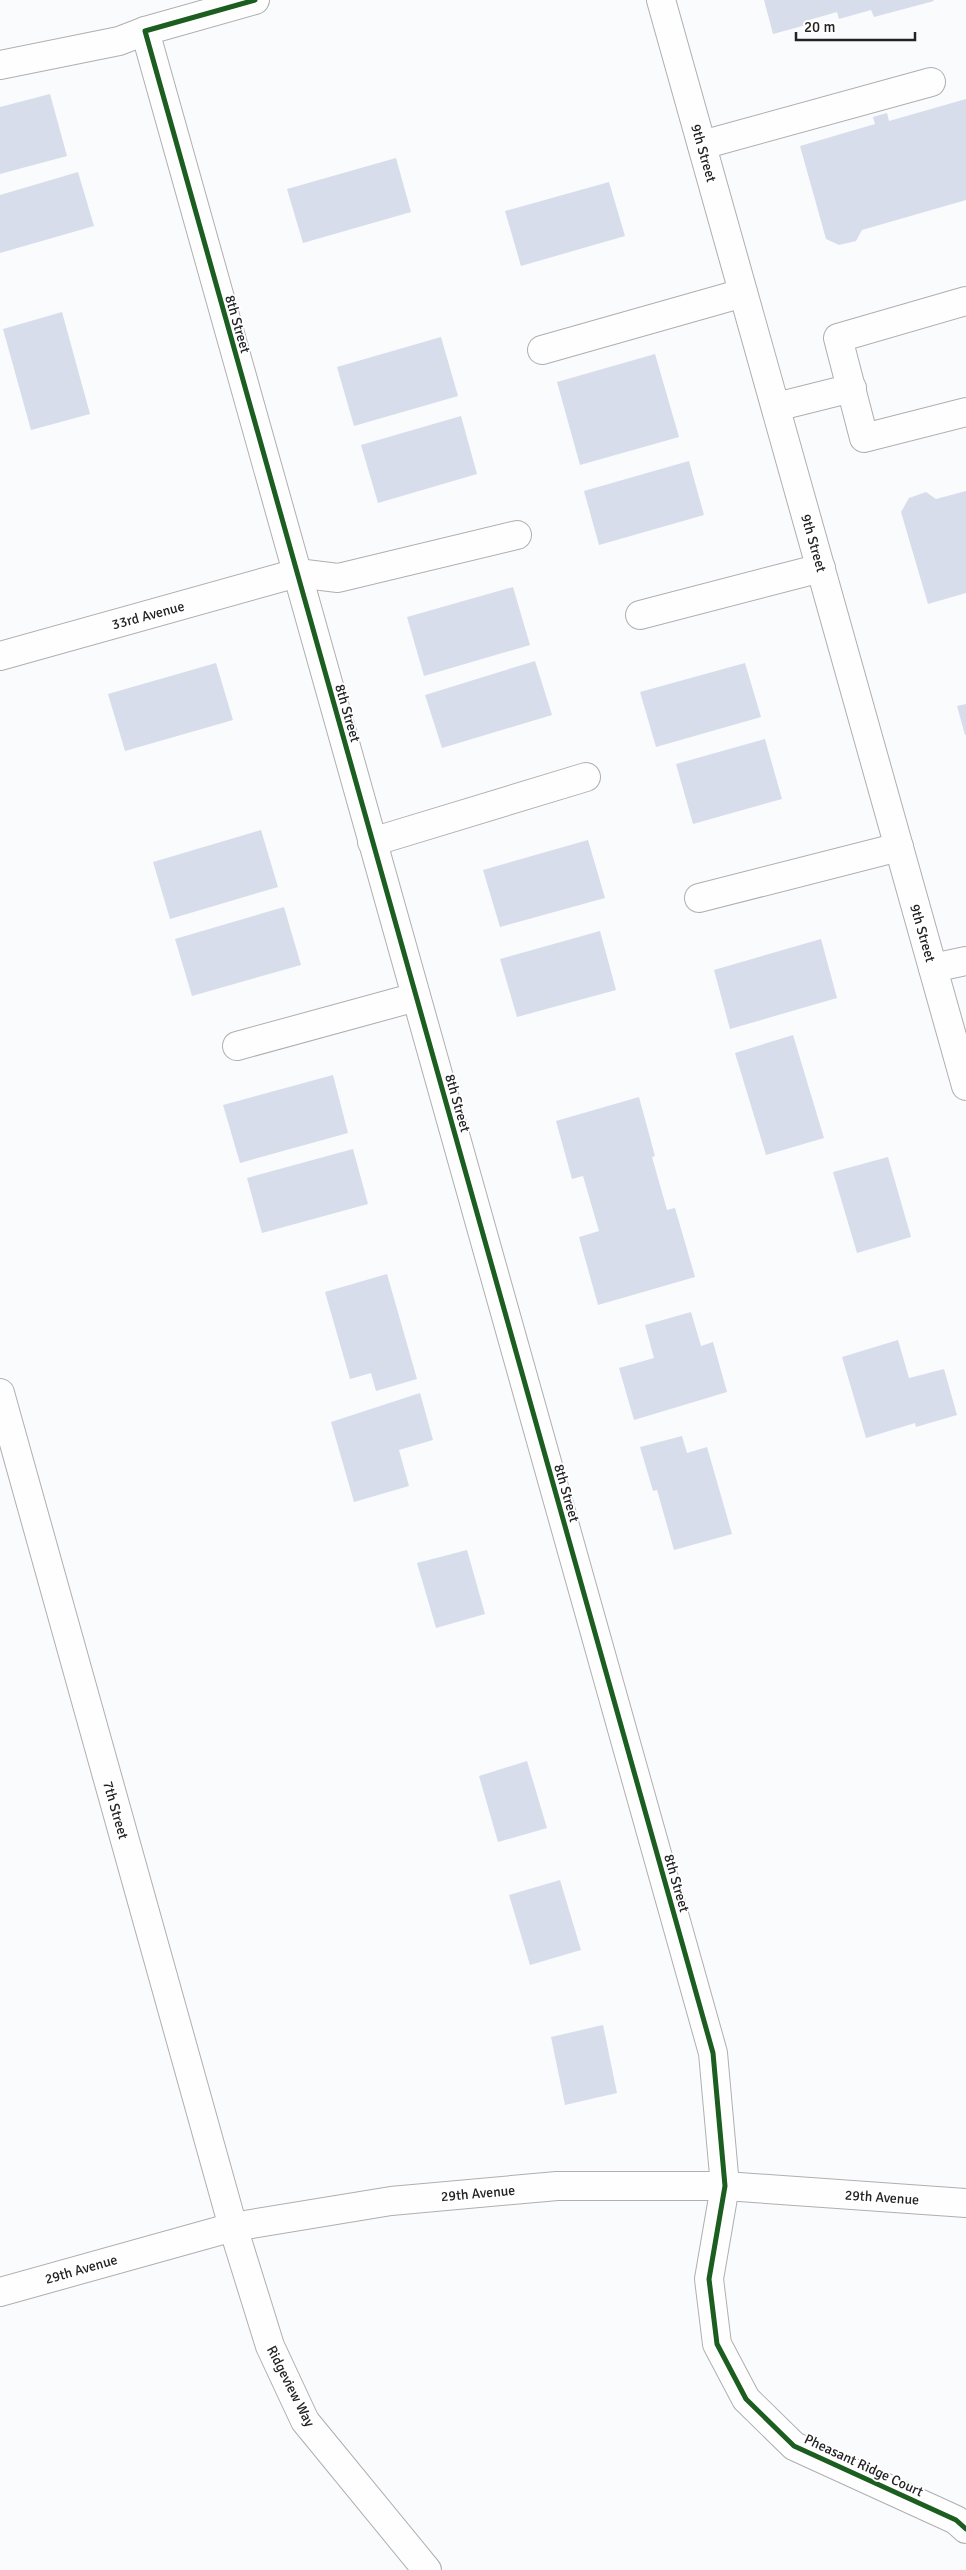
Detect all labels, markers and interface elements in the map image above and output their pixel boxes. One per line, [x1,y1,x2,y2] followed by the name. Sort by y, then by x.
[796,10,915,42] scale bar
[804,18,835,36] text: 20 m
[687,122,720,184] street label: 9th Street
[221,293,254,355] street label: 8th Street
[797,512,830,574] street label: 9th Street
[110,598,186,633] street label: 33rd Avenue
[331,682,364,744] street label: 8th Street
[906,902,939,964] street label: 9th Street
[441,1072,474,1134] street label: 8th Street
[550,1462,583,1524] street label: 8th Street
[99,1779,132,1841] street label: 7th Street
[660,1852,693,1914] street label: 8th Street
[440,2182,516,2205] street label: 29th Avenue
[844,2186,920,2209] street label: 29th Avenue
[43,2251,119,2288] street label: 29th Avenue
[263,2343,318,2430] street label: Ridgeview Way
[802,2430,926,2501] street label: Pheasant Ridge Court

